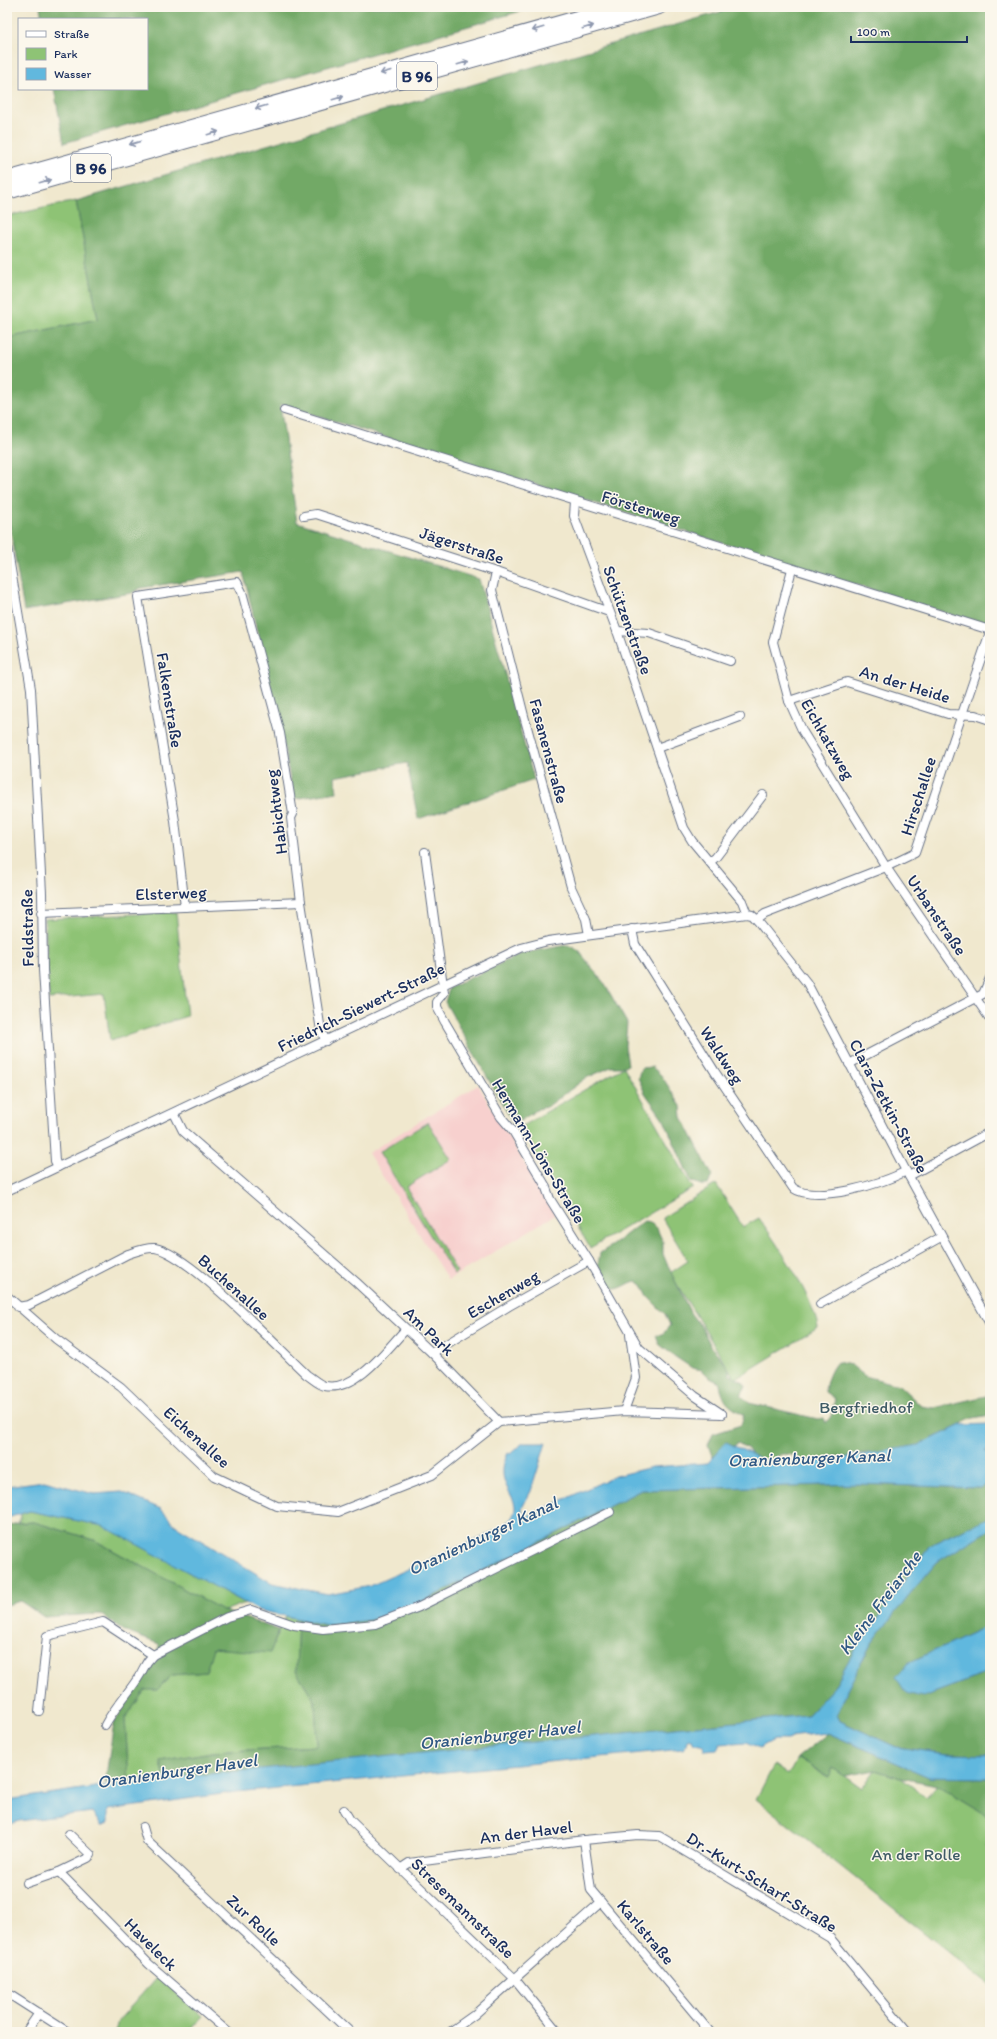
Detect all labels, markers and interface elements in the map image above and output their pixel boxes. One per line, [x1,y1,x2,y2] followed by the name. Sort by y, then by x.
[18,18,148,90] legend
[851,18,967,44] scale bar
[581,23,594,30] one-way arrow
[857,25,890,39] text: 100 m
[531,26,544,33] one-way arrow
[54,27,89,41] text: Straße
[54,47,78,61] text: Park
[456,59,469,66] one-way arrow
[397,62,437,90] road number: B 96
[54,67,91,81] text: Wasser
[379,69,392,76] one-way arrow
[331,94,344,101] one-way arrow
[254,104,267,111] one-way arrow
[206,129,219,137] one-way arrow
[129,140,142,147] one-way arrow
[71,154,111,182] road number: B 96
[38,177,51,184] one-way arrow
[599,486,683,528] street label: Försterweg
[417,522,507,568] street label: Jägerstraße
[599,563,657,677] street label: Schützenstraße
[153,651,187,749] street label: Falkenstraße
[857,661,953,707] street label: An der Heide
[797,695,859,783] street label: Eichkatzweg
[525,696,573,806] street label: Fasanenstraße
[896,754,940,838] street label: Hirschallee
[261,768,291,856] street label: Habichtweg
[903,871,971,959] street label: Urbanstraße
[135,882,207,904] street label: Elsterweg
[16,889,38,967] street label: Feldstraße
[274,958,448,1056] street label: Friedrich-Siewert-Straße
[696,1022,748,1088] street label: Waldweg
[845,1035,933,1177] street label: Clara-Zetkin-Straße
[488,1075,590,1227] street label: Hermann-Löns-Straße
[194,1250,274,1324] street label: Buchenallee
[463,1265,543,1323] street label: Eschenweg
[400,1302,458,1360] street label: Am Park
[819,1397,913,1417] park label: Bergfriedhof
[160,1402,234,1472] street label: Eichenallee
[727,1444,893,1472] water label: Oranienburger Kanal
[405,1491,563,1580] water label: Oranienburger Kanal
[834,1546,927,1659] water label: Kleine Freiarche
[419,1715,583,1754] water label: Oranienburger Havel
[95,1749,260,1793] water label: Oranienburger Havel
[479,1816,574,1848] street label: An der Havel
[683,1827,841,1937] street label: Dr.-Kurt-Scharf-Straße
[872,1844,960,1864] park label: An der Rolle
[407,1854,519,1962] street label: Stresemannstraße
[223,1890,285,1950] street label: Zur Rolle
[613,1895,679,1969] street label: Karlstraße
[121,1914,182,1975] street label: Haveleck

